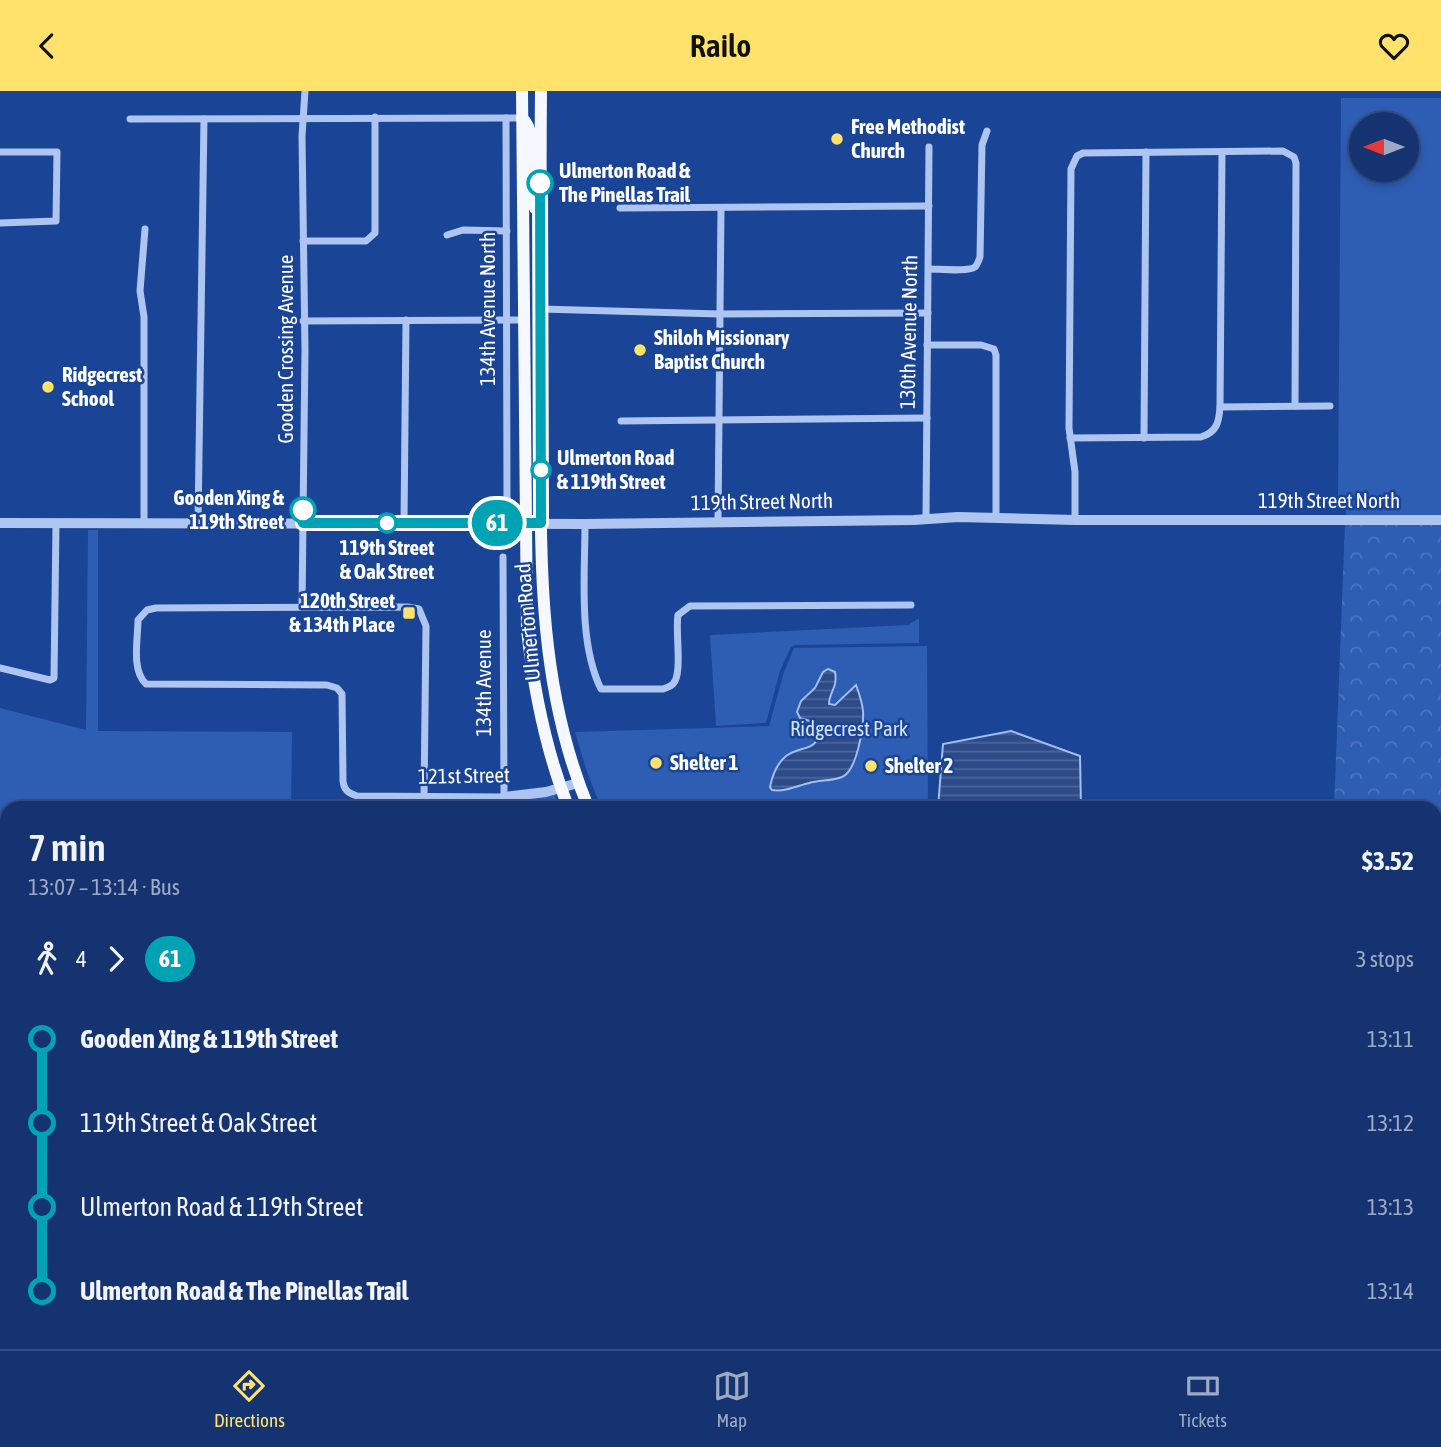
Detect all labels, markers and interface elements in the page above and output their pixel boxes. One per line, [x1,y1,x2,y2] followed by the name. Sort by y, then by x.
[28,27,66,65] icon: back
[690,27,751,64] text: Railo
[1375,27,1413,65] icon: heart
[1349,112,1419,182] north arrow
[1349,112,1419,182] map controls
[851,114,965,162] place label: Free Methodist Church
[829,131,845,147] marker: Free Methodist Church
[559,158,691,206] place label: Ulmerton Road & The Pinellas Trail
[527,170,553,196] marker: Ulmerton Road & The Pinellas Trail
[475,232,499,386] street label: 134th Avenue North
[273,255,297,443] street label: Gooden Crossing Avenue
[895,255,921,409] street label: 130th Avenue North
[654,325,790,373] place label: Shiloh Missionary Baptist Church
[632,342,648,358] marker: Shiloh Missionary Baptist Church
[62,362,142,410] place label: Ridgecrest School
[40,379,56,395] marker: Ridgecrest School
[557,445,674,493] place label: Ulmerton Road & 119th Street
[531,460,551,480] marker: Ulmerton Road & 119th Street
[173,485,285,533] place label: Gooden Xing & 119th Street
[691,488,833,514] street label: 119th Street North
[1258,488,1400,512] street label: 119th Street North
[290,497,316,523] marker: Gooden Xing & 119th Street
[466,500,528,546] line badge: 61
[486,509,508,536] text: 61
[377,513,397,533] marker: 119th Street & Oak Street
[340,535,434,583] place label: 119th Street & Oak Street
[510,563,544,682] street label: Ulmerton Road
[290,588,395,636] place label: 120th Street & 134th Place
[401,605,417,621] marker: 120th Street & 134th Place
[471,630,495,736] street label: 134th Avenue
[790,716,908,740] park label: Ridgecrest Park
[670,750,739,774] place label: Shelter 1
[885,753,954,777] place label: Shelter 2
[648,755,664,771] marker: Shelter 1
[863,758,879,774] marker: Shelter 2
[418,762,510,788] street label: 121st Street
[28,826,106,869] text: 7 min
[1362,846,1414,876] text: $3.52
[28,874,180,900] text: 13:07 – 13:14 · Bus
[28,940,66,978] icon: walk
[97,940,135,978] icon: forward
[159,945,181,972] text: 61
[76,946,87,972] text: 4
[1356,946,1414,972] text: 3 stops
[80,1024,338,1054] text: Gooden Xing & 119th Street
[1367,1026,1414,1052] text: 13:11
[80,1108,317,1138] text: 119th Street & Oak Street
[1367,1110,1414,1136] text: 13:12
[80,1192,363,1222] text: Ulmerton Road & 119th Street
[1367,1194,1414,1220] text: 13:13
[80,1276,408,1306] text: Ulmerton Road & The Pinellas Trail
[1367,1278,1414,1304] text: 13:14
[214,1367,285,1431] tab: Directions
[713,1367,751,1431] tab: Map
[1179,1367,1227,1431] tab: Tickets

